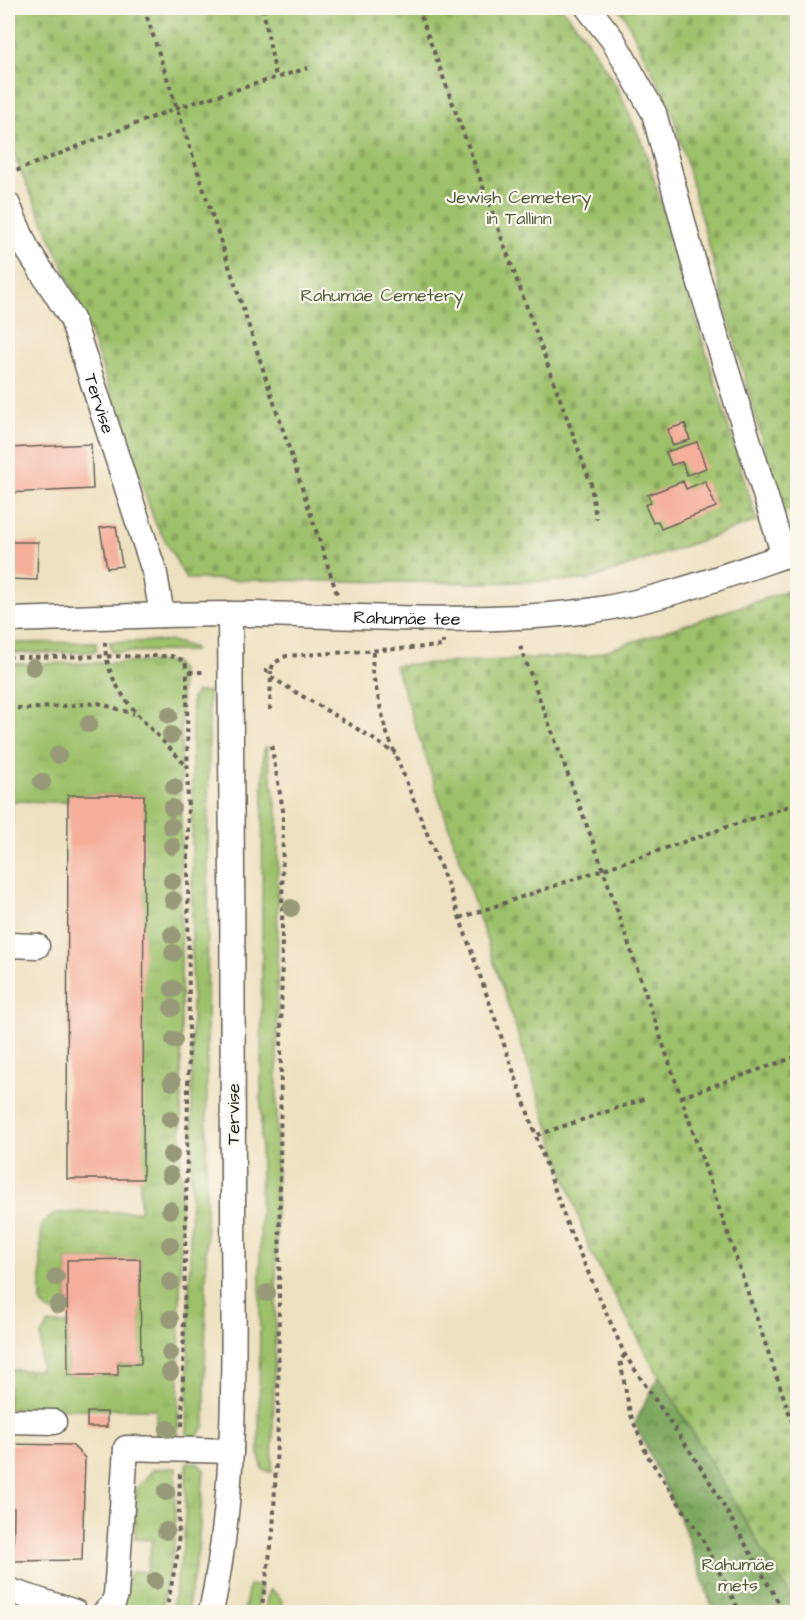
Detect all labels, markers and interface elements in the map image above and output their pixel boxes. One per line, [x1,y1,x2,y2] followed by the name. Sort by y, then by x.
[447,185,591,231] park label: Jewish Cemetery in Tallinn
[300,283,464,309] park label: Rahumäe Cemetery
[78,370,121,437] street label: Tervise
[353,604,461,631] street label: Rahumäe tee
[221,1083,246,1145] street label: Tervise
[702,1552,775,1598] park label: Rahumäe mets

